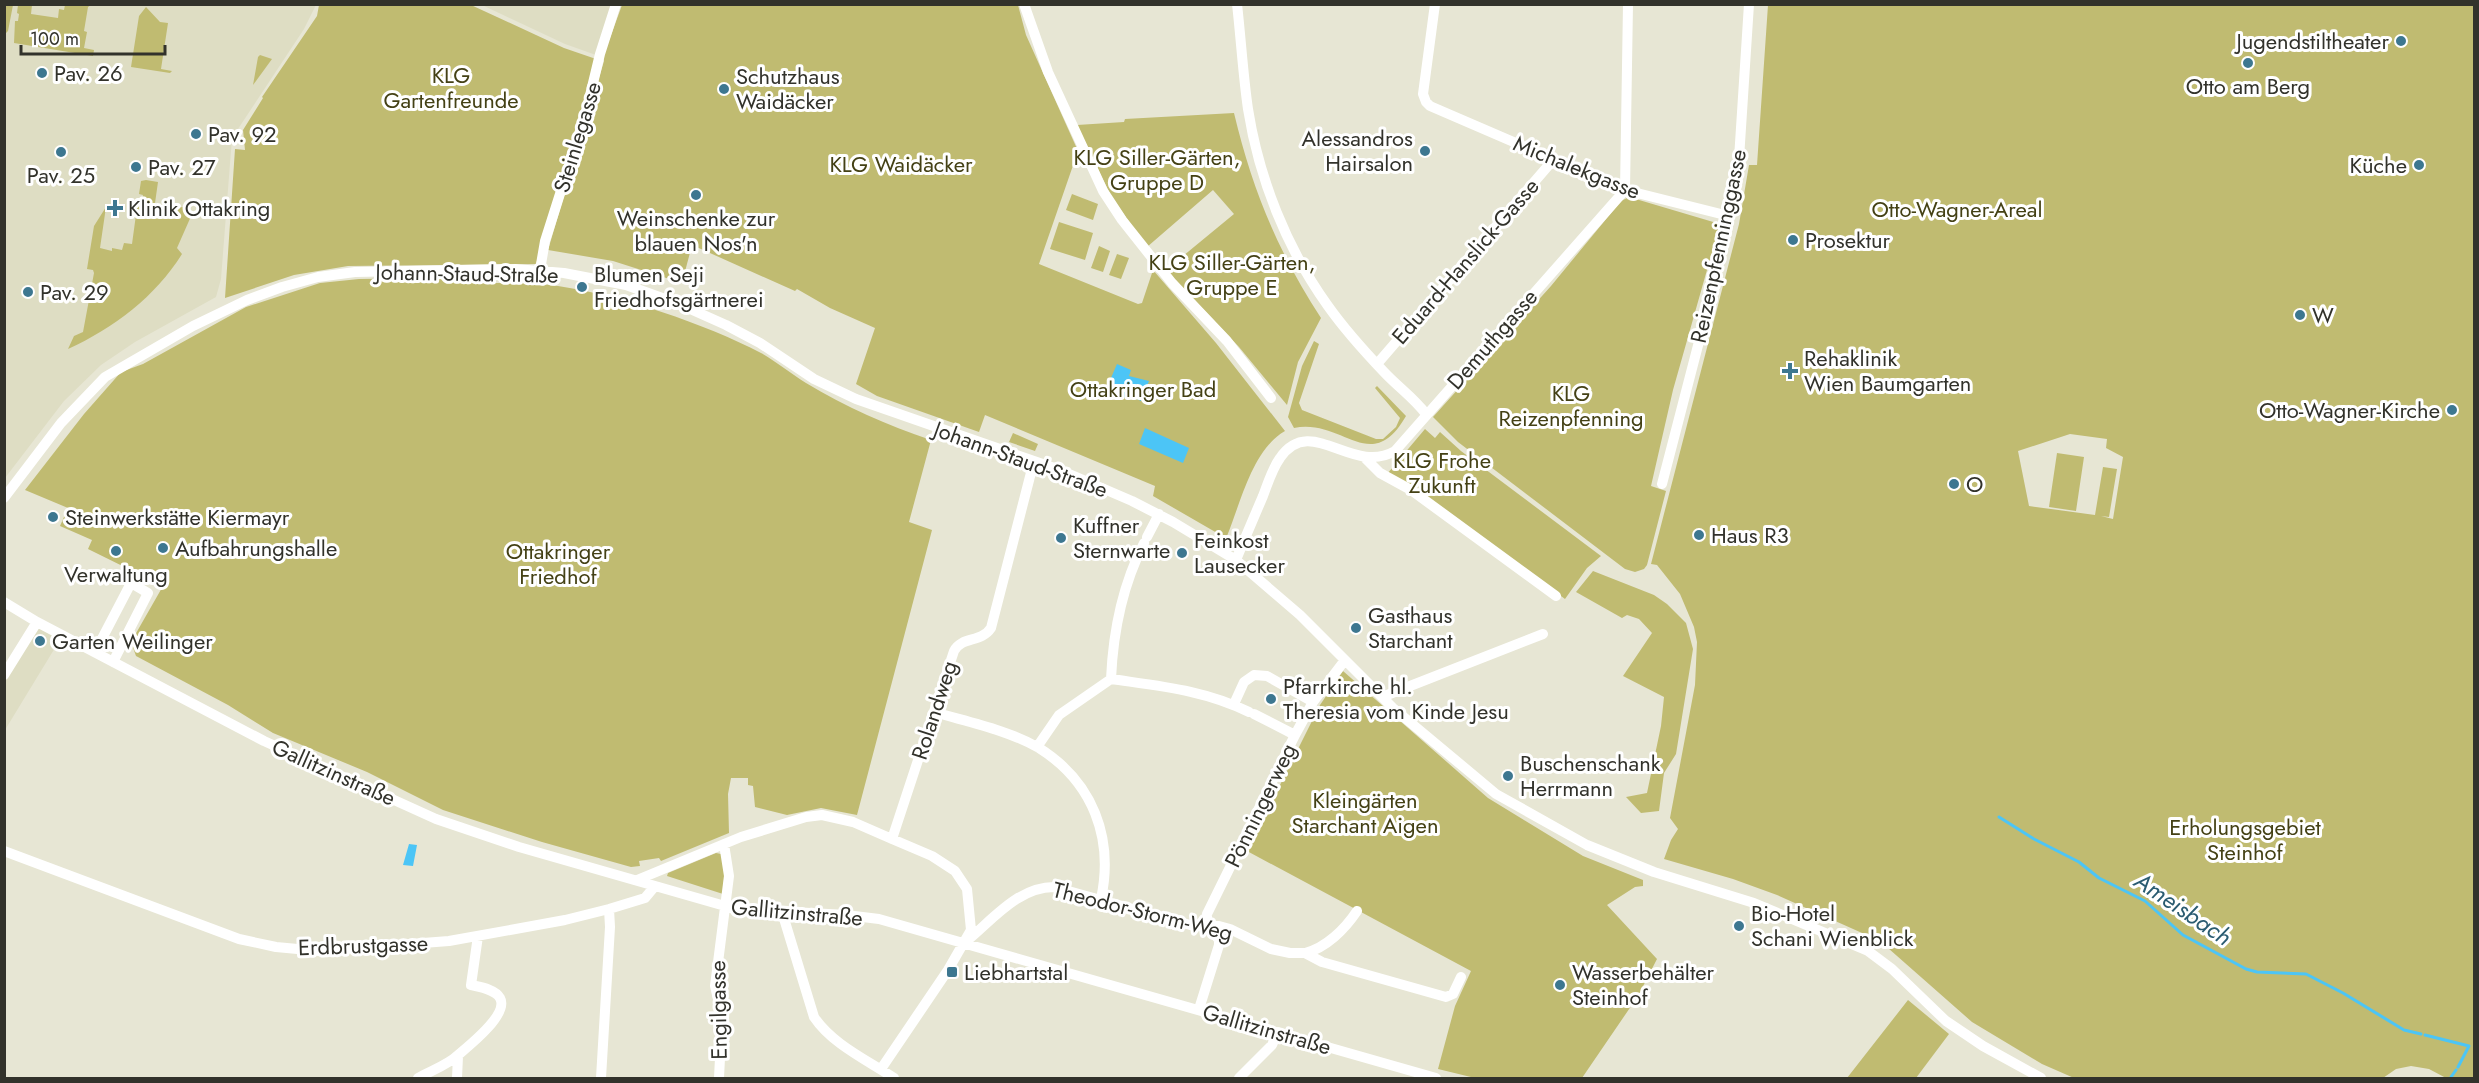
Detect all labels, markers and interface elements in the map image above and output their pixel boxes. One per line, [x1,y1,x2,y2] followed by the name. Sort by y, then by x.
[21,18,165,56] scale bar
[2233,25,2389,57] place label: Jugendstiltheater
[30,26,79,52] text: 100 m
[2394,34,2408,48] marker: Jugendstiltheater
[2241,56,2255,70] marker: Otto am Berg
[54,57,123,89] place label: Pav. 26
[383,59,519,116] park label: KLG Gartenfreunde
[736,60,840,117] place label: Schutzhaus Waidäcker
[35,66,49,80] marker: Pav. 26
[2186,70,2310,102] place label: Otto am Berg
[545,78,609,196] street label: Steinlegasse
[717,82,731,96] marker: Schutzhaus Waidäcker
[208,118,277,150] place label: Pav. 92
[1302,122,1413,179] place label: Alessandros Hairsalon
[189,127,203,141] marker: Pav. 92
[1509,127,1645,207] street label: Michalekgasse
[1074,141,1240,198] park label: KLG Siller-Gärten, Gruppe D
[1418,144,1432,158] marker: Alessandros Hairsalon
[54,145,68,159] marker: Pav. 25
[1682,146,1754,346] street label: Reizenpfenninggasse
[829,148,973,180] park label: KLG Waidäcker
[2350,149,2407,181] place label: Küche
[148,151,216,183] place label: Pav. 27
[2412,158,2426,172] marker: Küche
[27,159,95,191] place label: Pav. 25
[129,160,143,174] marker: Pav. 27
[1384,171,1546,351] street label: Eduard-Hanslick-Gasse
[689,188,703,202] marker: Weinschenke zur blauen Nos'n
[128,192,270,224] place label: Klinik Ottakring
[1871,193,2043,225] park label: Otto-Wagner-Areal
[106,199,124,217] marker: Klinik Ottakring
[617,202,776,259] place label: Weinschenke zur blauen Nos'n
[1805,224,1891,256] place label: Prosektur
[1786,233,1800,247] marker: Prosektur
[1149,246,1315,303] park label: KLG Siller-Gärten, Gruppe E
[372,255,559,291] street label: Johann-Staud-Straße
[594,258,764,315] place label: Blumen Seji Friedhofsgärtnerei
[40,276,109,308] place label: Pav. 29
[575,280,589,294] marker: Blumen Seji Friedhofsgärtnerei
[1439,282,1545,396] street label: Demuthgasse
[21,285,35,299] marker: Pav. 29
[2312,299,2334,331] place label: W
[2293,308,2307,322] marker: W
[1804,342,1971,399] place label: Rehaklinik Wien Baumgarten
[1781,362,1799,380] marker: Rehaklinik Wien Baumgarten
[1070,373,1216,405] park label: Ottakringer Bad
[1498,377,1644,434] park label: KLG Reizenpfenning
[2259,394,2440,426] place label: Otto-Wagner-Kirche
[2445,403,2459,417] marker: Otto-Wagner-Kirche
[927,412,1112,505] street label: Johann-Staud-Straße
[1393,444,1491,501] park label: KLG Frohe Zukunft
[1966,468,1983,500] place label: O
[1947,477,1961,491] marker: O
[65,501,290,533] place label: Steinwerkstätte Kiermayr
[1073,509,1170,566] place label: Kuffner Sternwarte
[46,510,60,524] marker: Steinwerkstätte Kiermayr
[1711,519,1789,551] place label: Haus R3
[1194,524,1285,581] place label: Feinkost Lausecker
[1692,528,1706,542] marker: Haus R3
[1054,531,1068,545] marker: Kuffner Sternwarte
[175,532,337,564] place label: Aufbahrungshalle
[506,535,611,592] park label: Ottakringer Friedhof
[156,541,170,555] marker: Aufbahrungshalle
[109,544,123,558] marker: Verwaltung
[1175,546,1189,560] marker: Feinkost Lausecker
[64,558,168,590] place label: Verwaltung
[1368,599,1453,656] place label: Gasthaus Starchant
[1349,621,1363,635] marker: Gasthaus Starchant
[52,625,213,657] place label: Garten Weilinger
[33,634,47,648] marker: Garten Weilinger
[903,656,965,764] street label: Rolandweg
[1283,670,1509,727] place label: Pfarrkirche hl. Theresia vom Kinde Jesu
[1264,692,1278,706] marker: Pfarrkirche hl. Theresia vom Kinde Jesu
[267,731,401,813] street label: Gallitzinstraße
[1216,738,1304,872] street label: Pönningerweg
[1520,747,1661,804] place label: Buschenschank Herrmann
[1501,769,1515,783] marker: Buschenschank Herrmann
[1292,784,1438,841] park label: Kleingärten Starchant Aigen
[2169,811,2321,868] park label: Erholungsgebiet Steinhof
[2127,863,2239,954] water label: Ameisbach
[1050,873,1236,949] street label: Theodor-Storm-Weg
[730,890,864,934] street label: Gallitzinstraße
[1751,897,1914,954] place label: Bio-Hotel Schani Wienblick
[1732,919,1746,933] marker: Bio-Hotel Schani Wienblick
[297,927,429,963] street label: Erdbrustgasse
[964,956,1068,988] place label: Liebhartstal
[1572,956,1715,1013] place label: Wasserbehälter Steinhof
[701,960,735,1060] street label: Engilgasse
[945,965,959,979] marker: Liebhartstal
[1553,978,1567,992] marker: Wasserbehälter Steinhof
[1199,995,1335,1063] street label: Gallitzinstraße

